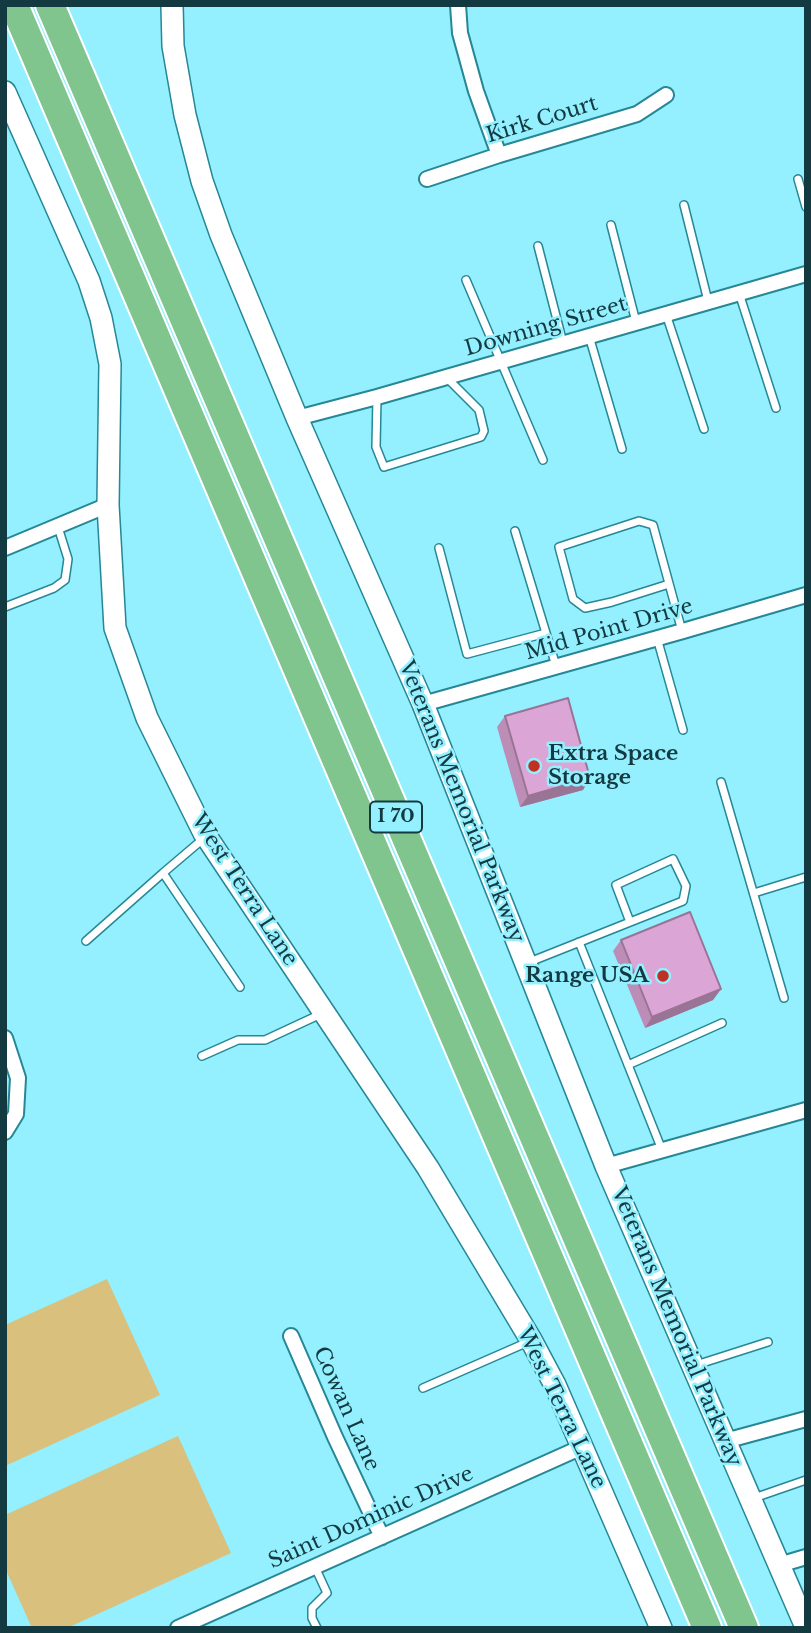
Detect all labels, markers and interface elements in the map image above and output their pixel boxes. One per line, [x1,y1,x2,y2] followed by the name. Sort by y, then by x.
[483,91,601,149] street label: Kirk Court
[462,292,630,362] street label: Downing Street
[522,594,696,666] street label: Mid Point Drive
[393,657,529,947] street label: Veterans Memorial Parkway
[548,741,678,791] place label: Extra Space Storage
[526,758,542,774] marker: Extra Space Storage
[370,802,422,832] road number: I 70
[185,809,303,971] street label: West Terra Lane
[525,963,649,989] place label: Range USA
[655,968,671,984] marker: Range USA
[605,1183,747,1471] street label: Veterans Memorial Parkway
[511,1323,611,1493] street label: West Terra Lane
[307,1343,385,1475] street label: Cowan Lane
[265,1461,477,1575] street label: Saint Dominic Drive

